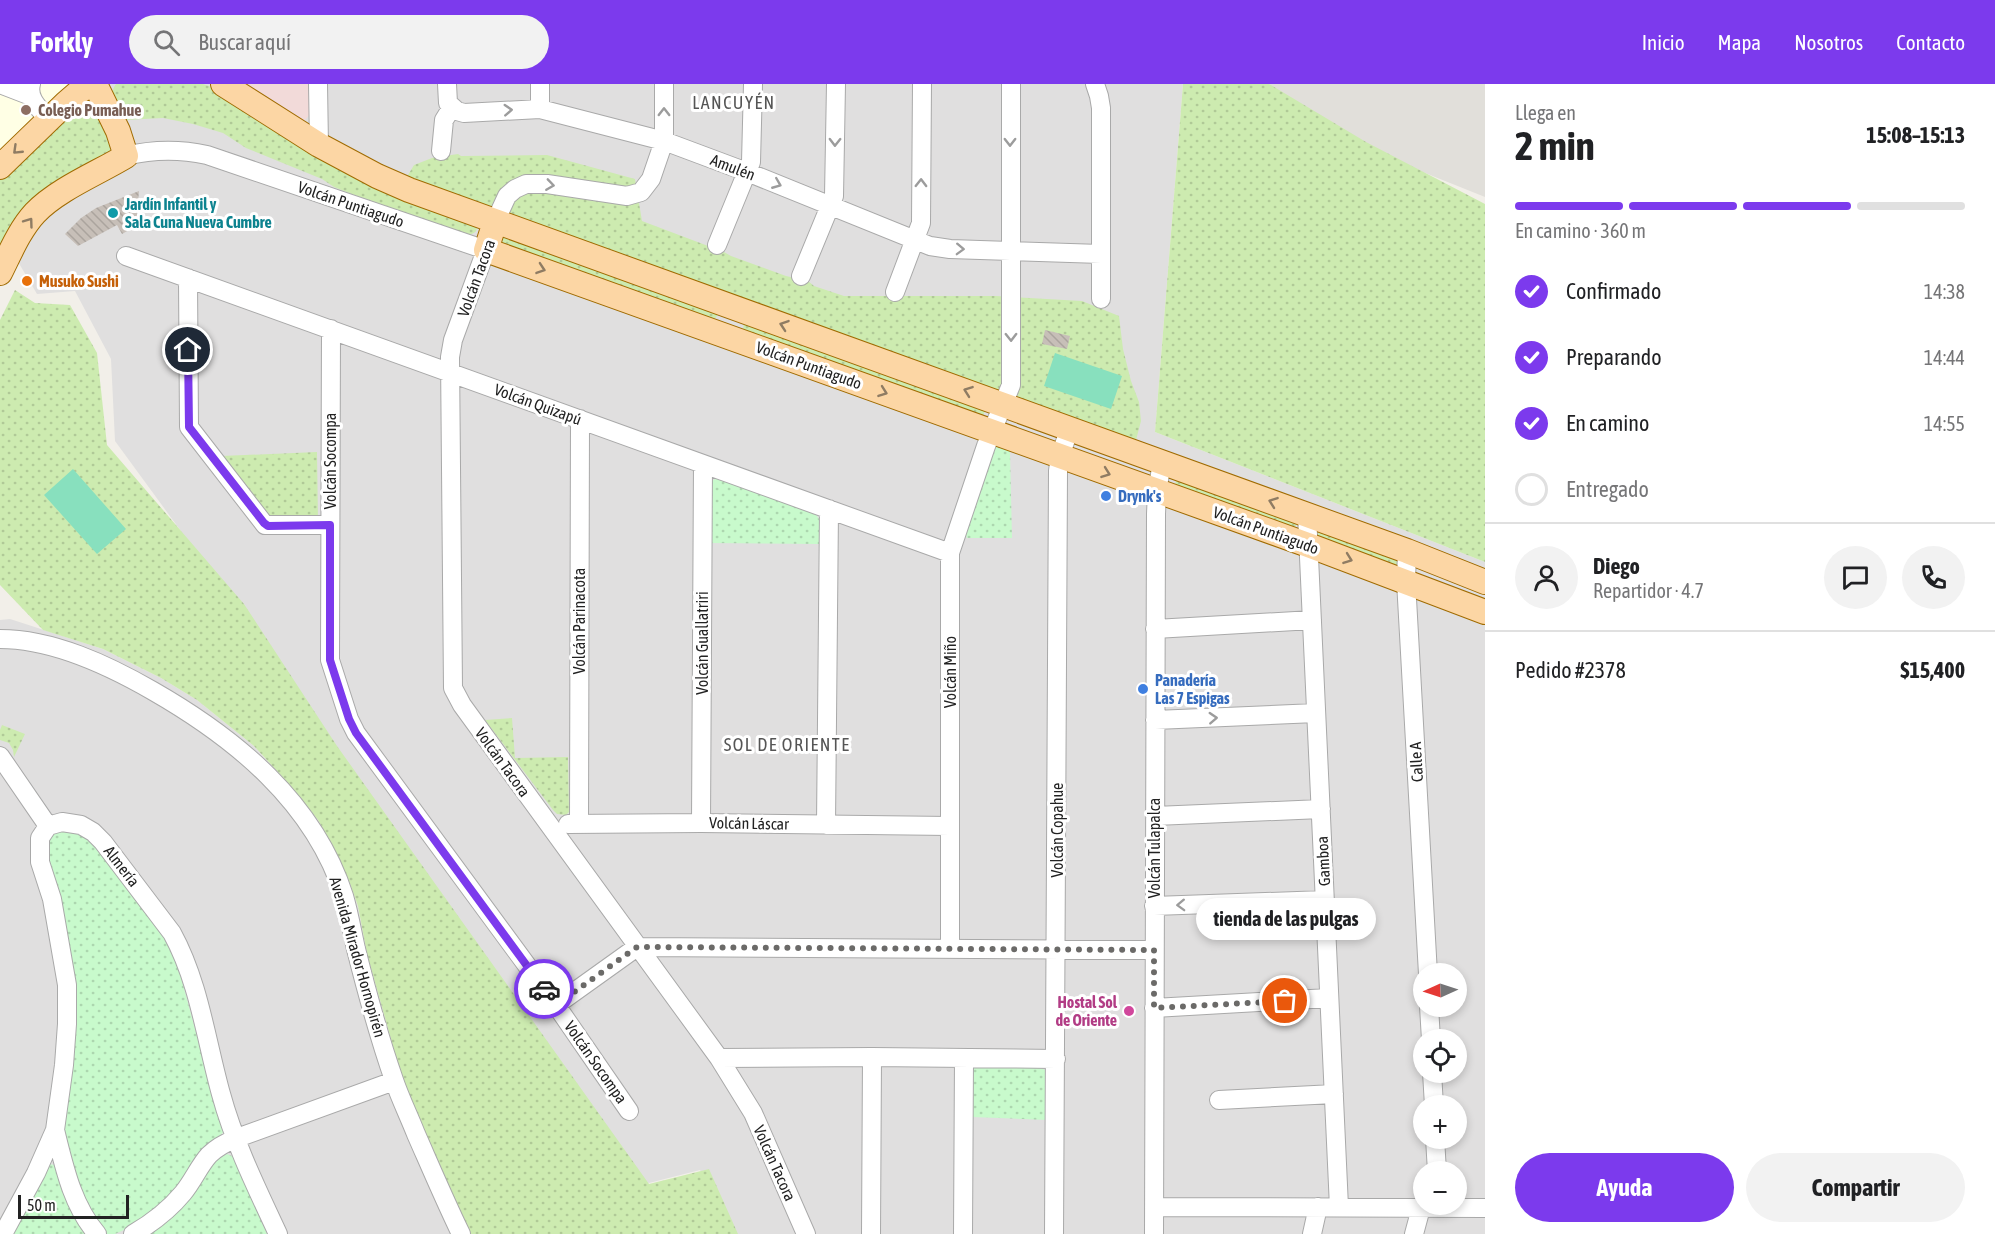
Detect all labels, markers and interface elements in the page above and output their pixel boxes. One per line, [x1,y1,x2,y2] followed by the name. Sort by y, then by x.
[129,15,549,69] search box
[30,26,93,58] text: Forkly
[150,26,183,59] icon: search
[198,29,291,55] text: Buscar aquí
[1642,30,1685,54] text: Inicio
[1718,30,1761,54] text: Mapa
[1794,30,1863,54] text: Nosotros
[1896,30,1965,54] text: Contacto
[692,92,776,113] district label: LANCUYÉN
[38,101,142,119] place label: Colegio Pumahue
[1515,101,1576,124] text: Llega en
[19,103,33,117] marker: Colegio Pumahue
[504,104,513,117] one-way arrow
[658,108,670,117] one-way arrow
[1866,122,1965,148] text: 15:08–15:13
[1515,124,1595,168] text: 2 min
[829,138,841,147] one-way arrow
[1004,138,1017,147] one-way arrow
[13,143,23,154] one-way arrow
[708,150,758,184] street label: Amulén
[295,177,406,232] street label: Volcán Puntiagudo
[771,177,782,189] one-way arrow
[545,178,554,190] one-way arrow
[915,179,927,188] one-way arrow
[124,195,272,231] place label: Jardín Infantil y Sala Cuna Nueva Cumbre
[106,206,120,220] marker: Jardín Infantil y Sala Cuna Nueva Cumbre
[21,217,32,228] one-way arrow
[1515,219,1646,242] text: En camino · 360 m
[454,237,498,319] street label: Volcán Tacora
[956,243,965,256] one-way arrow
[535,261,546,274] one-way arrow
[39,272,119,290] place label: Musuko Sushi
[20,274,34,288] marker: Musuko Sushi
[1515,275,1548,308] icon: check
[1566,278,1661,304] text: Confirmado
[1924,280,1965,303] text: 14:38
[779,320,790,333] one-way arrow
[162,324,213,375] pin
[171,333,204,366] icon: home
[1005,333,1017,342] one-way arrow
[753,338,864,393] street label: Volcán Puntiagudo
[1515,341,1548,374] icon: check
[1566,344,1662,370] text: Preparando
[1924,346,1965,369] text: 14:44
[492,380,584,429] street label: Volcán Quizapú
[877,384,888,397] one-way arrow
[963,386,974,399] one-way arrow
[1515,407,1548,440] icon: check
[1566,410,1649,436] text: En camino
[1924,412,1965,435] text: 14:55
[321,413,340,509] street label: Volcán Socompa
[1100,465,1110,478] one-way arrow
[1566,476,1649,502] text: Entregado
[1118,487,1162,505] place label: Drynk's
[1099,489,1113,503] marker: Drynk's
[1268,497,1279,510] one-way arrow
[1210,503,1321,558] street label: Volcán Puntiagudo
[1515,546,1578,609] button: person
[1824,546,1887,609] button: chat
[1902,546,1965,609] button: phone
[1343,552,1353,565] one-way arrow
[1593,553,1640,579] text: Diego
[570,568,588,674] street label: Volcán Parinacota
[1593,579,1704,602] text: Repartidor · 4.7
[693,591,711,695] street label: Volcán Guallatriri
[941,636,959,708] street label: Volcán Miño
[1515,657,1626,683] text: Pedido #2378
[1900,657,1965,683] text: $15,400
[1155,671,1230,707] place label: Panadería Las 7 Espigas
[1136,682,1150,696] marker: Panadería Las 7 Espigas
[1209,711,1218,724] one-way arrow
[472,724,534,800] street label: Volcán Tacora
[724,734,850,755] district label: SOL DE ORIENTE
[1406,741,1426,783] street label: Calle A
[1048,783,1067,877] street label: Volcán Copahue
[1145,798,1164,898] street label: Volcán Tulapalca
[709,813,789,833] street label: Volcán Láscar
[1313,836,1333,886] street label: Gamboa
[101,842,143,890] street label: Almería
[325,875,390,1040] street label: Avenida Mirador Hornopirén
[1176,899,1185,911] one-way arrow
[1195,899,1375,941] callout: tienda de las pulgas
[1213,907,1359,930] text: tienda de las pulgas
[514,959,574,1019] courier
[1413,963,1467,1017] north arrow
[1413,963,1467,1215] map controls
[528,973,561,1006] icon: car
[1259,975,1310,1026] pin
[1268,984,1301,1017] icon: bag
[1055,993,1118,1029] place label: Hostal Sol de Oriente
[1122,1004,1136,1018] marker: Hostal Sol de Oriente
[560,1017,631,1107] street label: Volcán Socompa
[1413,1029,1467,1083] button: locate
[1413,1095,1467,1149] button: +
[750,1122,800,1204] street label: Volcán Tacora
[1515,1153,1734,1222] button: Ayuda
[1746,1153,1965,1222] button: Compartir
[1413,1161,1467,1215] button: −
[18,1192,129,1220] scale bar
[27,1196,56,1214] text: 50 m

